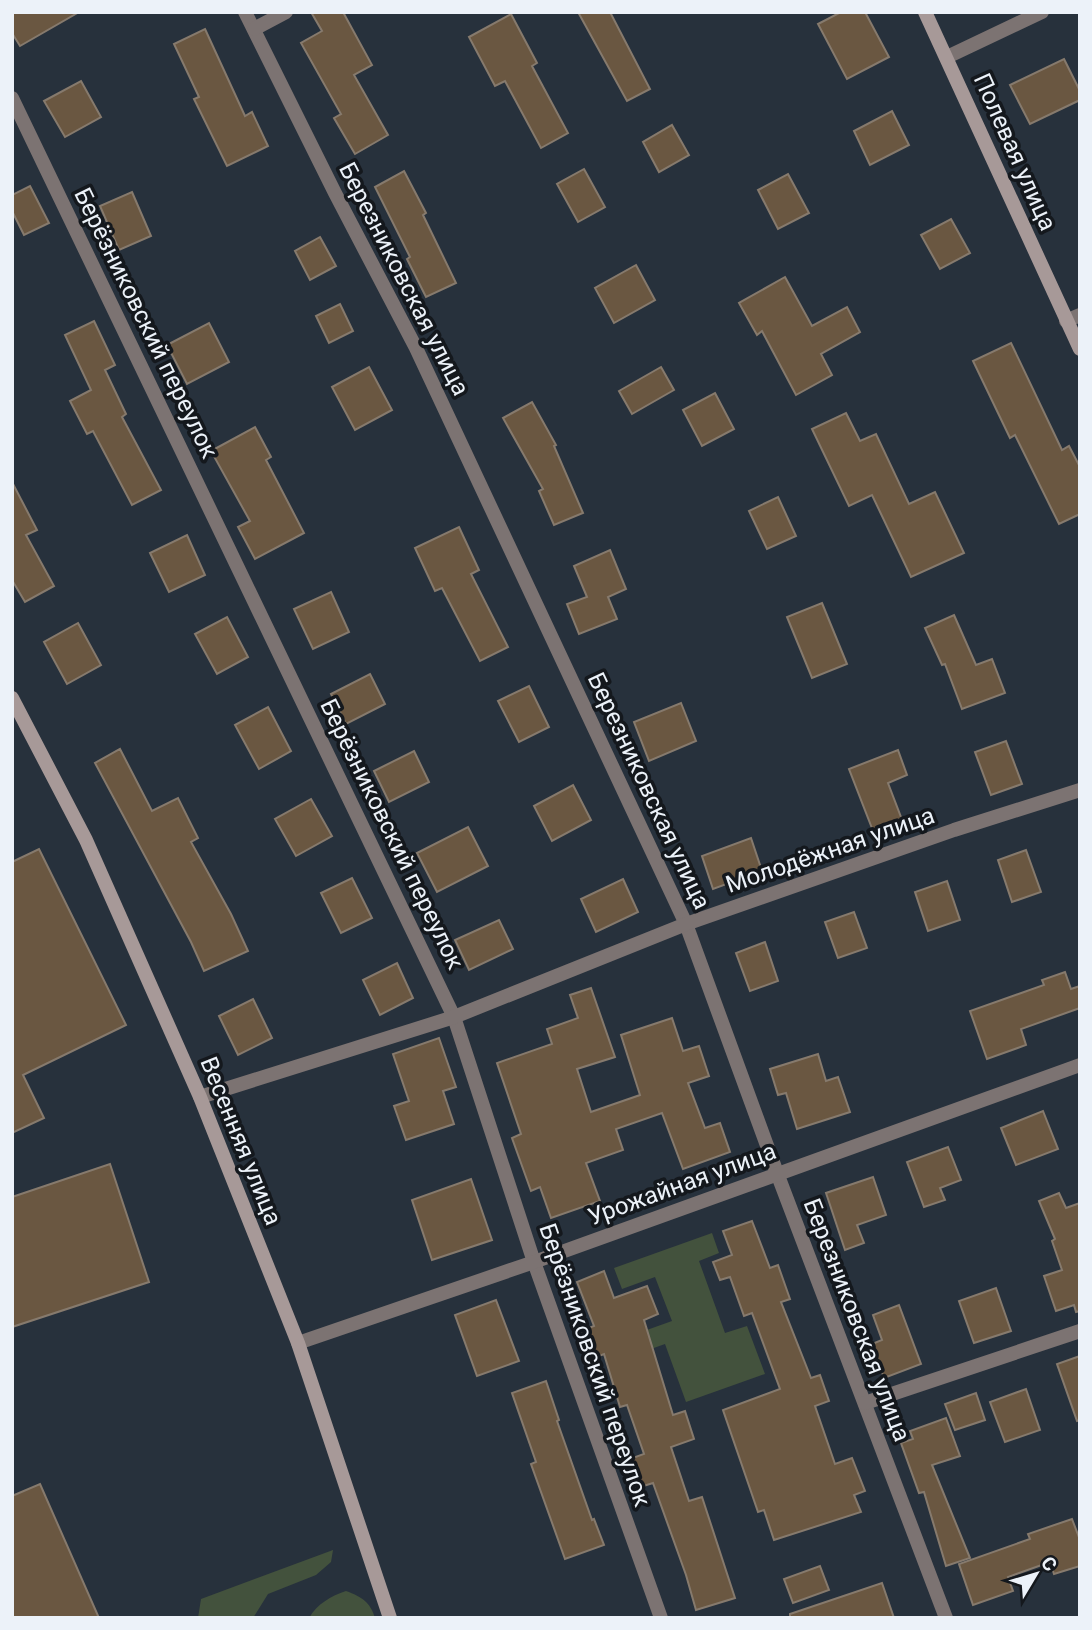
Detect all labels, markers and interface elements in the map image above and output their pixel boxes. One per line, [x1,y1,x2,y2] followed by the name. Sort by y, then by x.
[968,69,1062,235] street label: Полевая улица
[333,158,475,400] street label: Березниковская улица
[68,183,224,463] street label: Берёзниковский переулок
[582,668,716,914] street label: Березниковская улица
[314,694,470,974] street label: Берёзниковский переулок
[722,801,938,899] street label: Молодёжная улица
[195,1053,287,1229] street label: Весенняя улица
[584,1137,780,1231] street label: Урожайная улица
[798,1195,916,1445] street label: Березниковская улица
[533,1220,657,1510] street label: Берёзниковский переулок
[1001,1539,1071,1609] north arrow
[1036,1552,1062,1576] text: С

